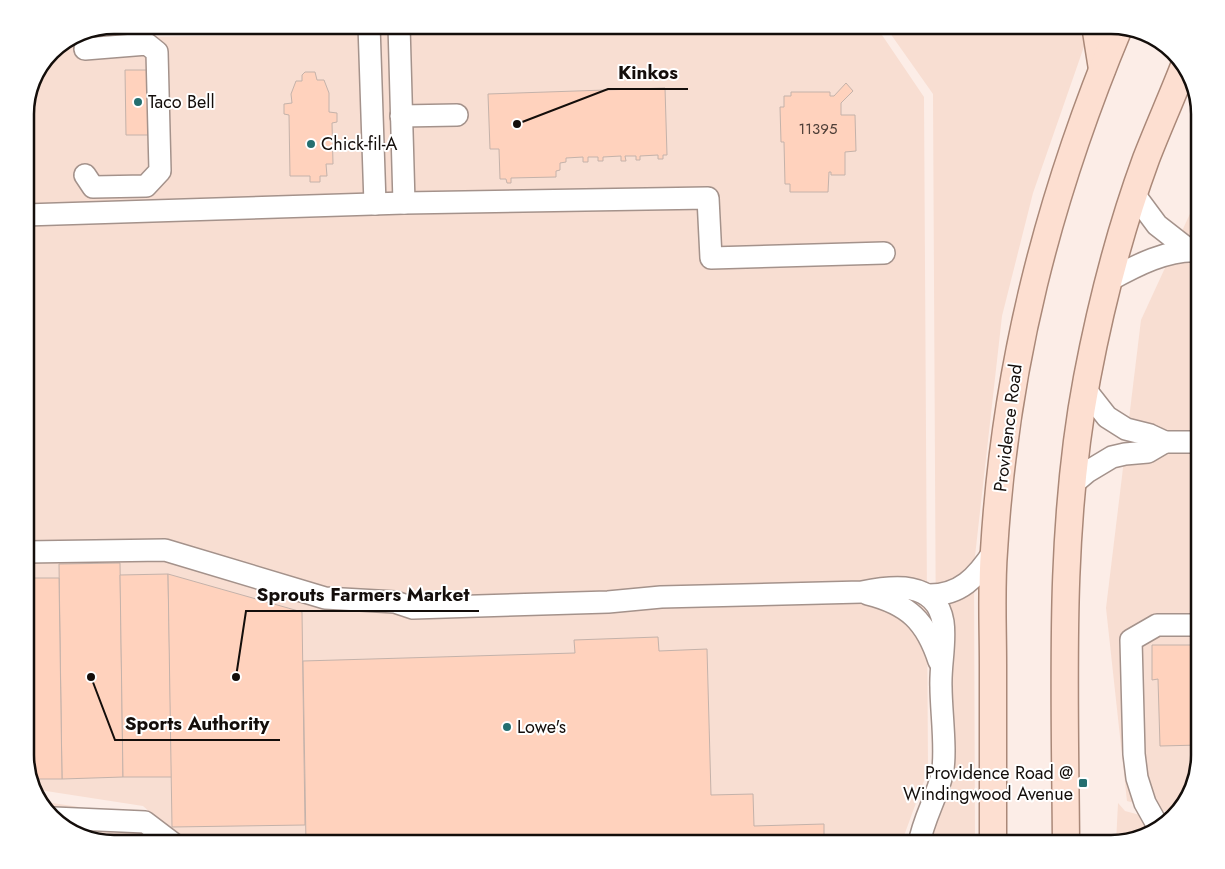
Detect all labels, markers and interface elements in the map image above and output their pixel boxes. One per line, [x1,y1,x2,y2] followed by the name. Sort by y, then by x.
[608,55,688,89] callout: Kinkos
[618,59,678,86] text: Kinkos
[148,89,215,115] place label: Taco Bell
[132,96,144,108] marker: Taco Bell
[799,118,837,140] house number: 11395
[321,131,398,157] place label: Chick-fil-A
[305,138,317,150] marker: Chick-fil-A
[987,363,1029,493] street label: Providence Road
[246,577,479,611] callout: Sprouts Farmers Market
[257,581,469,608] text: Sprouts Farmers Market
[115,706,280,740] callout: Sports Authority
[125,710,270,737] text: Sports Authority
[517,714,566,740] place label: Lowe's
[501,721,513,733] marker: Lowe's
[903,760,1073,807] place label: Providence Road @ Windingwood Avenue
[1077,777,1089,789] marker: Providence Road @ Windingwood Avenue

